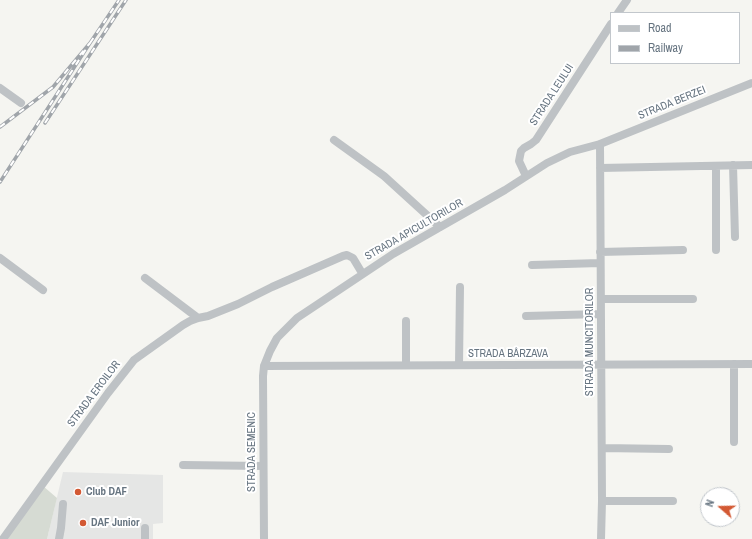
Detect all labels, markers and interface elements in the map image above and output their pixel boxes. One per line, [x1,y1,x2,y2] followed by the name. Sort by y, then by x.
[610,12,740,64] legend
[648,20,672,36] text: Road
[648,40,683,56] text: Railway
[527,62,577,128] street label: STRADA LEULUI
[636,83,708,123] street label: STRADA BERZEI
[363,197,465,263] street label: STRADA APICULTORILOR
[583,288,597,396] street label: STRADA MUNCITORILOR
[468,347,548,361] street label: STRADA BÂRZAVA
[65,358,123,430] street label: STRADA EROILOR
[245,412,259,492] street label: STRADA SEMENIC
[86,485,127,499] place label: Club DAF
[73,487,83,497] marker: Club DAF
[700,487,740,527] north arrow
[702,498,717,509] text: N
[91,516,140,530] place label: DAF Junior
[78,518,88,528] marker: DAF Junior

